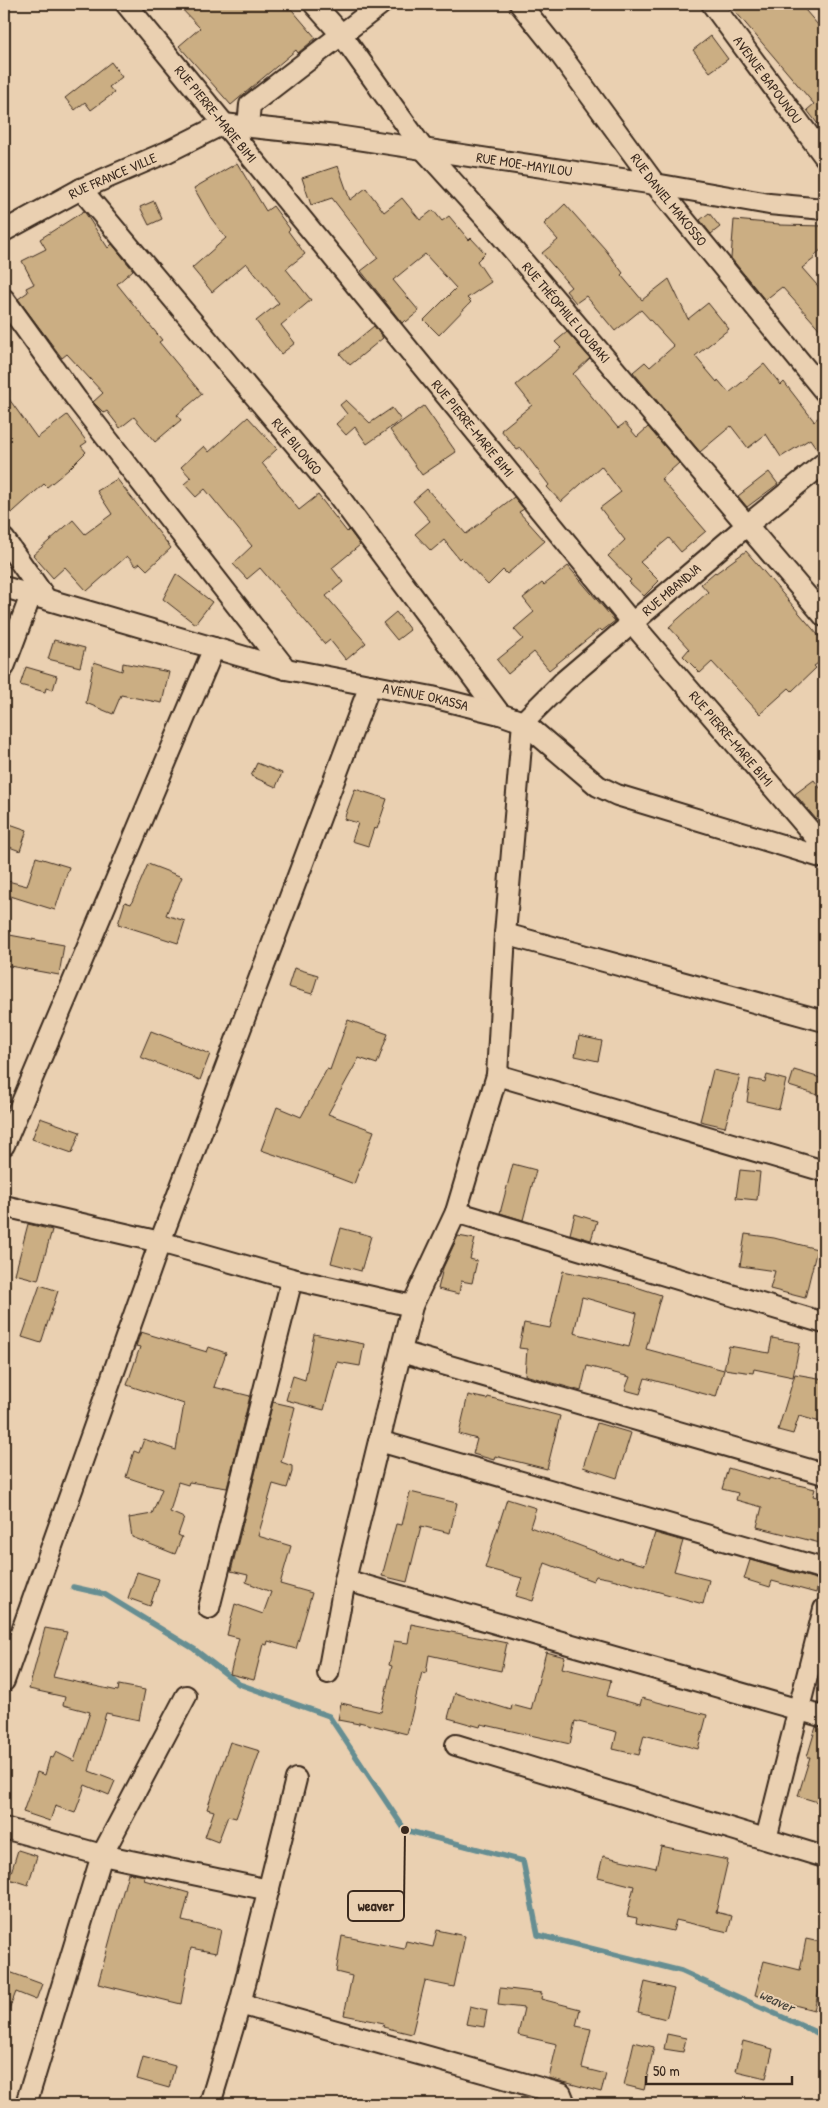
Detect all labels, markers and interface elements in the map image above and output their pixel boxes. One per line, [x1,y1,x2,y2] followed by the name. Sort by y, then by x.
[729,32,807,127] street label: AVENUE BAPOUNOU
[171,61,262,166] street label: RUE PIERRE-MARIE BIMI
[475,147,574,180] street label: RUE MOE-MAYILOU
[65,148,159,203] street label: RUE FRANCE VILLE
[627,149,712,250] street label: RUE DANIEL MAKOSSO
[518,258,615,367] street label: RUE THÉOPHILE LOUBAKI
[428,375,519,481] street label: RUE PIERRE-MARIE BIMI
[268,414,327,479] street label: RUE BILONGO
[637,559,705,620] street label: RUE MBANDJA
[381,678,471,715] street label: AVENUE OKASSA
[685,686,778,790] street label: RUE PIERRE-MARIE BIMI
[348,1891,404,1921] callout: weaver
[358,1895,394,1916] text: weaver
[756,1983,800,2019] water label: weaver
[646,2053,792,2085] scale bar
[653,2060,680,2081] text: 50 m

